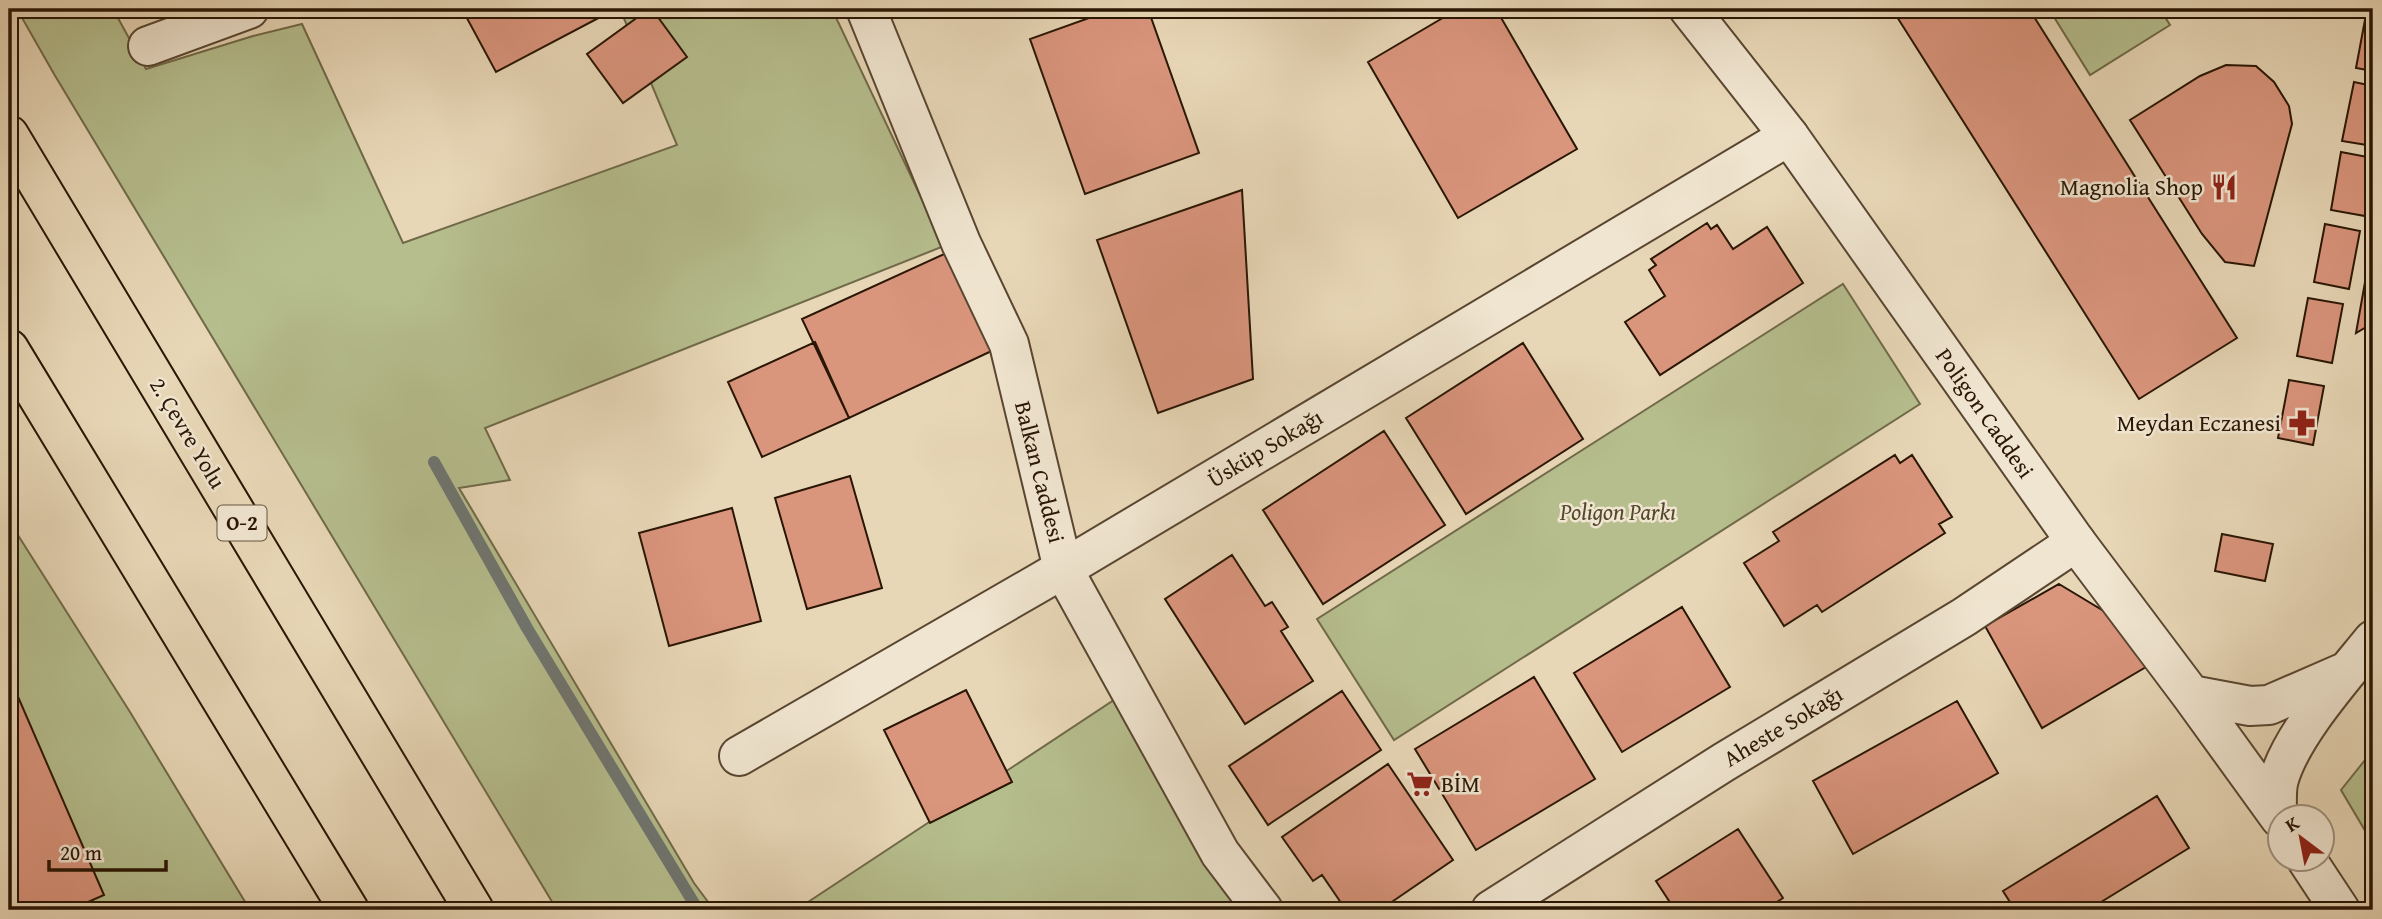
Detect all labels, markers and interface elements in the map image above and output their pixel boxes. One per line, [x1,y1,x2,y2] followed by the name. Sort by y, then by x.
[2060,170,2203,203] place label: Magnolia Shop
[2209,172,2239,202] restaurant icon: Magnolia Shop
[1928,341,2043,485] street label: Poligon Caddesi
[142,371,235,495] street label: 2. Çevre Yolu
[1007,397,1074,546] street label: Balkan Caddesi
[1201,400,1329,495] street label: Üsküp Sokağı
[2117,406,2281,439] place label: Meydan Eczanesi
[2287,408,2317,438] pharmacy icon: Meydan Eczanesi
[1559,495,1676,528] park label: Poligon Parkı
[218,505,266,540] road number: O-2
[1717,677,1849,774] street label: Aheste Sokağı
[1441,767,1480,800] place label: BİM
[1405,769,1435,799] supermarket icon: BİM
[2266,804,2336,874] north arrow
[2279,809,2305,839] text: K
[49,828,166,872] scale bar
[60,837,102,868] text: 20 m

